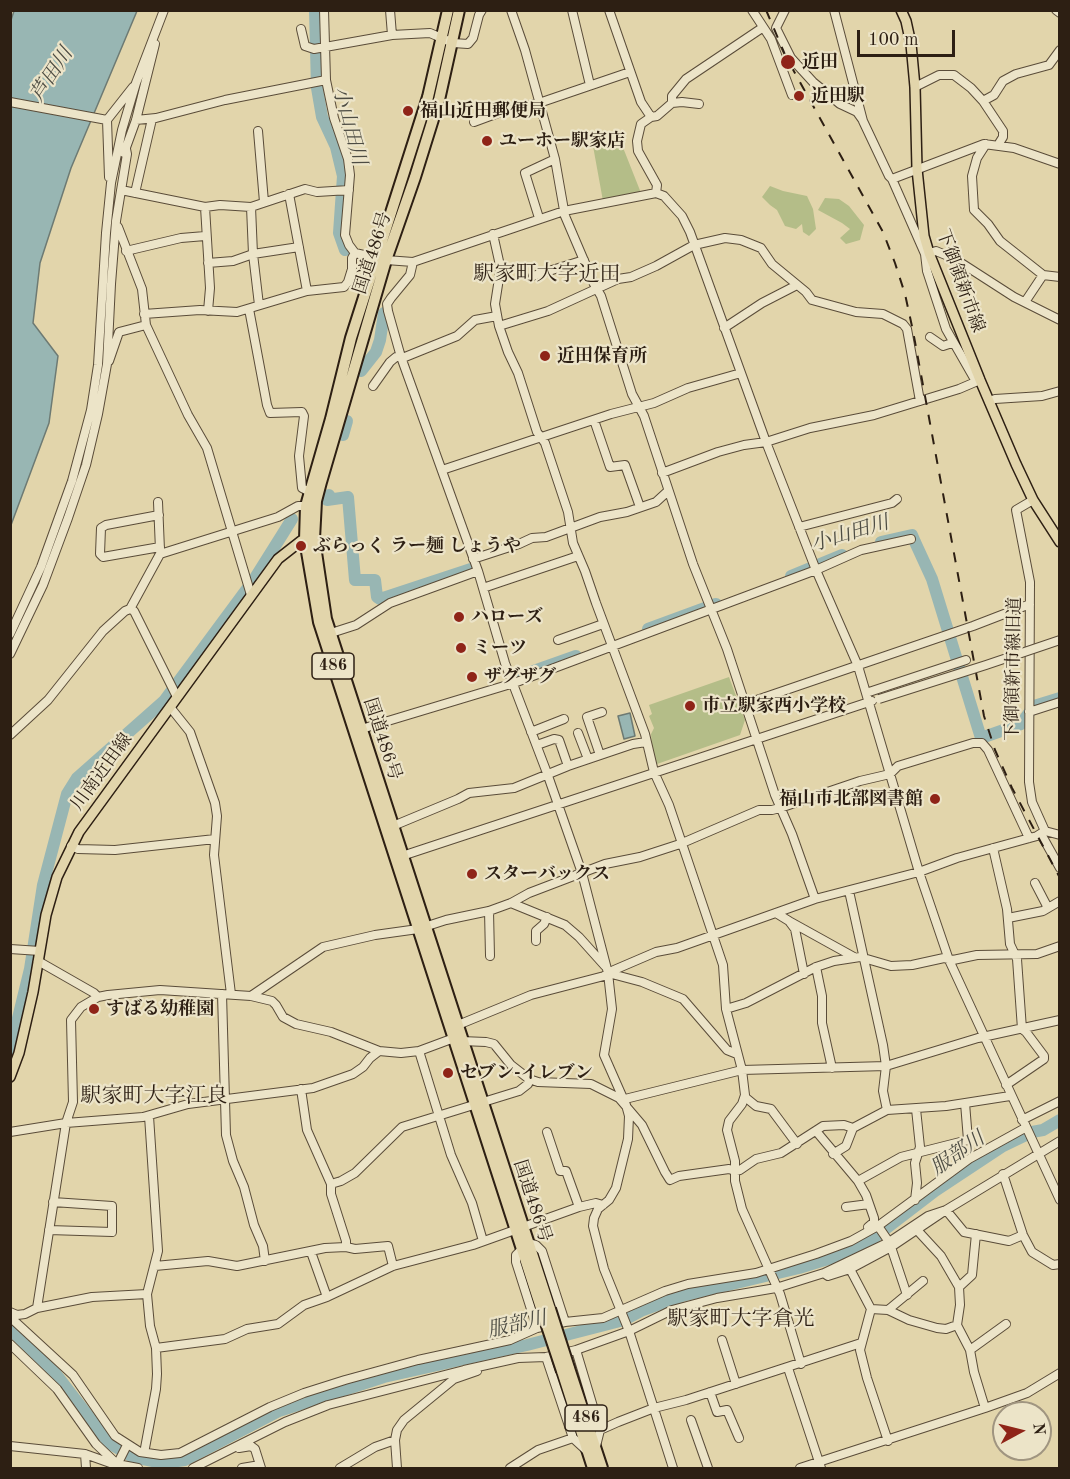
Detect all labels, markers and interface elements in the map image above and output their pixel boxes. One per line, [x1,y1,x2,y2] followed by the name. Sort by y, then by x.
[860,18,958,56] scale bar
[868,31,919,49] text: 100 m
[26,43,78,107] water label: 芦田川
[802,51,838,73] place label: 近田
[779,53,797,71] marker: 近田
[327,84,371,168] water label: 小山田川
[811,85,865,107] place label: 近田駅
[792,89,806,103] marker: 近田駅
[420,100,546,122] place label: 福山近田郵便局
[401,104,415,118] marker: 福山近田郵便局
[499,130,625,152] place label: ユーホー駅家店
[480,134,494,148] marker: ユーホー駅家店
[350,209,396,297] street label: 国道486号
[931,227,989,335] street label: 下御領新市線
[474,261,620,287] district label: 駅家町大字近田
[557,345,647,367] place label: 近田保育所
[538,349,552,363] marker: 近田保育所
[808,511,892,557] water label: 小山田川
[313,535,521,557] place label: ぶらっく ラー麺 しょうや
[294,539,308,553] marker: ぶらっく ラー麺 しょうや
[1002,597,1026,741] street label: 下御領新市線旧道
[471,606,543,628] place label: ハローズ
[452,610,466,624] marker: ハローズ
[473,637,527,659] place label: ミーツ
[454,641,468,655] marker: ミーツ
[312,653,354,679] road number: 486
[484,666,556,688] place label: ザグザグ
[465,670,479,684] marker: ザグザグ
[359,695,405,783] street label: 国道486号
[702,695,846,717] place label: 市立駅家西小学校
[683,699,697,713] marker: 市立駅家西小学校
[67,729,137,815] street label: 川南近田線
[779,788,923,810] place label: 福山市北部図書館
[928,792,942,806] marker: 福山市北部図書館
[484,863,610,885] place label: スターバックス
[465,867,479,881] marker: スターバックス
[106,998,214,1020] place label: すばる幼稚園
[87,1002,101,1016] marker: すばる幼稚園
[460,1062,593,1084] place label: セブン-イレブン
[441,1066,455,1080] marker: セブン-イレブン
[81,1083,227,1109] district label: 駅家町大字江良
[927,1127,989,1181] water label: 服部川
[509,1157,555,1245] street label: 国道486号
[668,1306,814,1332] district label: 駅家町大字倉光
[485,1307,549,1343] water label: 服部川
[992,1401,1052,1461] north arrow
[565,1405,607,1431] road number: 486
[1029,1422,1047,1436] text: N

